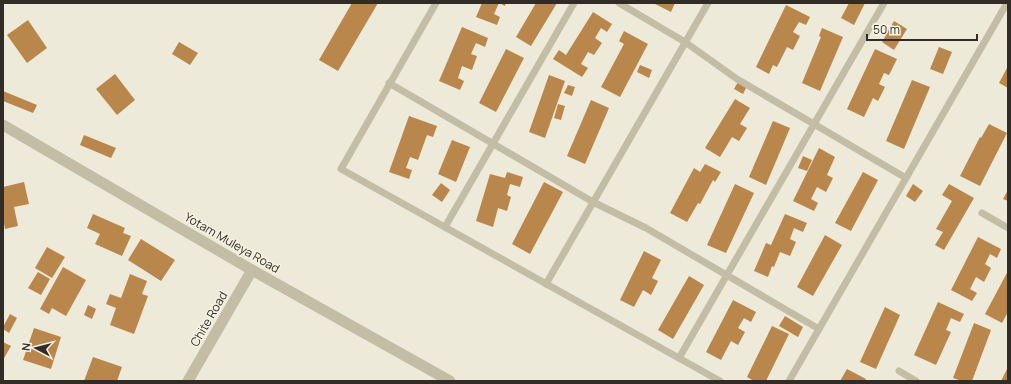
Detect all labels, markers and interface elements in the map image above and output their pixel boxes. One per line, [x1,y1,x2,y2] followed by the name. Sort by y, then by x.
[867,16,977,42] scale bar
[873,21,900,38] text: 50 m
[182,208,283,277] street label: Yotam Muleya Road
[186,288,231,349] street label: Chite Road
[16,328,56,368] north arrow
[18,342,34,352] text: N

